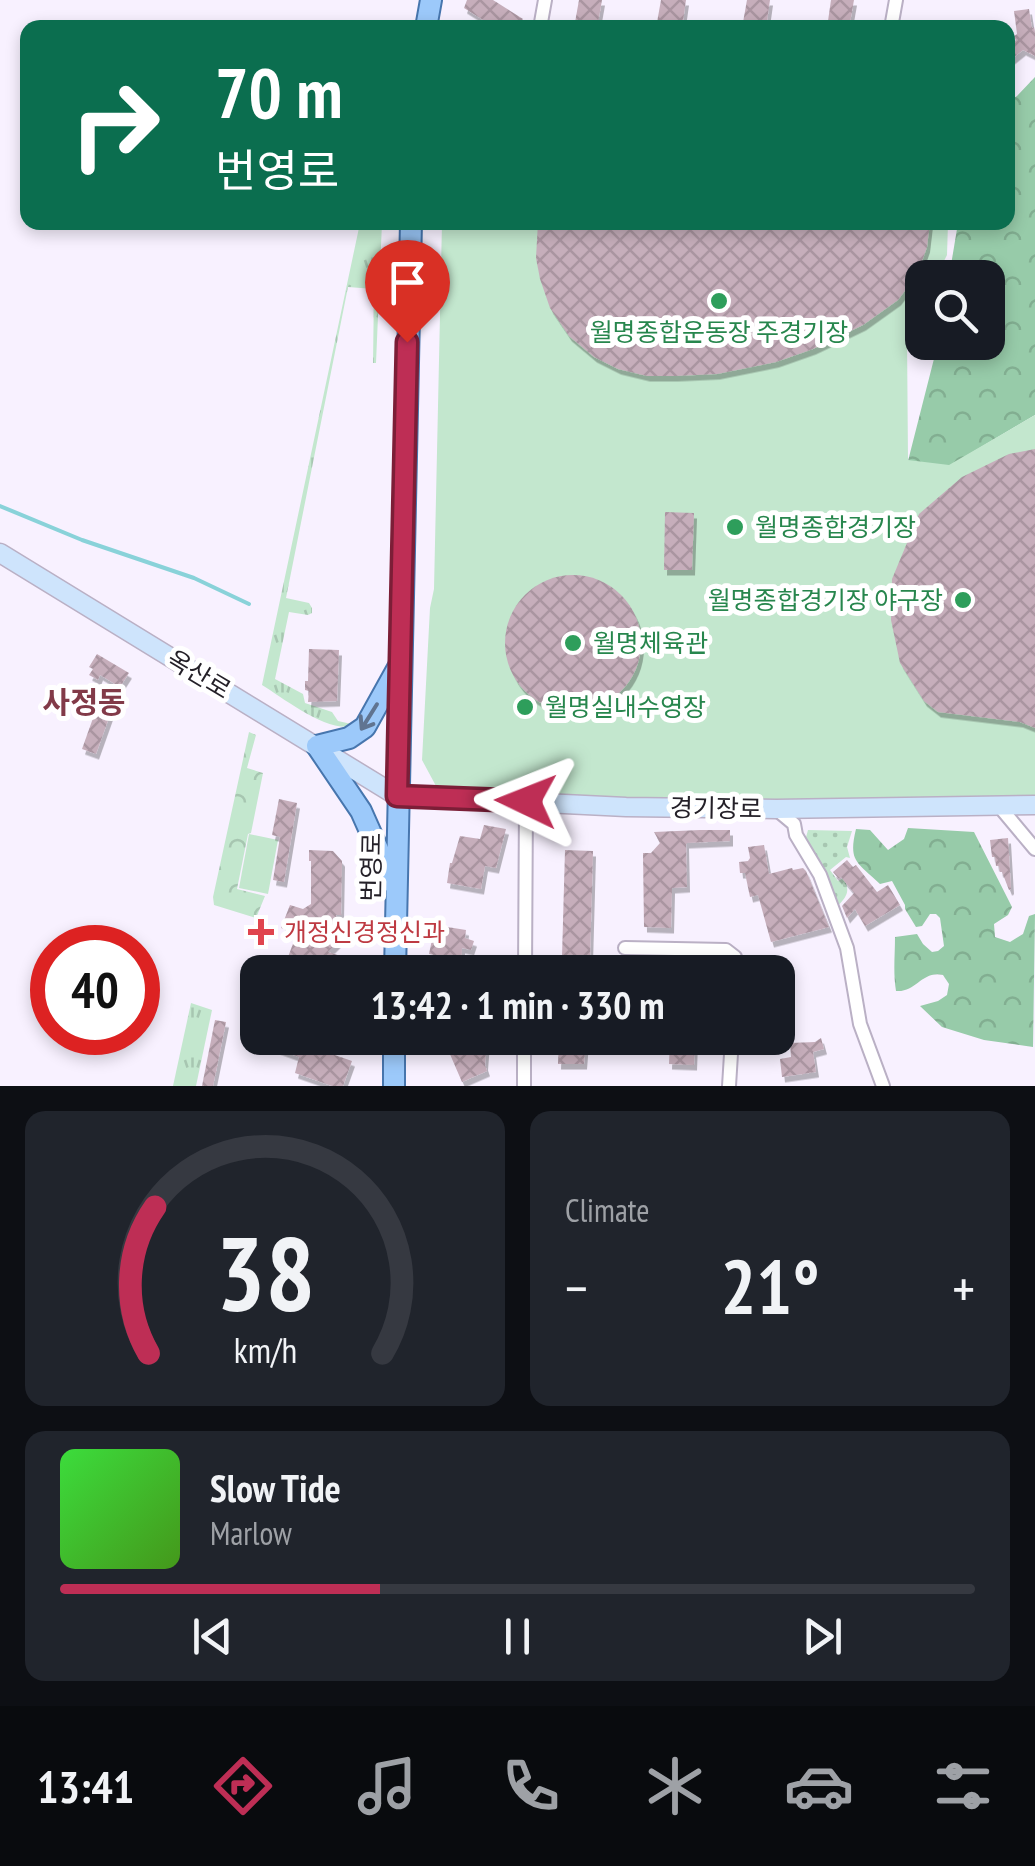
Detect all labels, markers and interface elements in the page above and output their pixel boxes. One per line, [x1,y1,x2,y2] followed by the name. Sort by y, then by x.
[215,47,343,137] text: 70 m
[50,60,180,190] icon: right
[215,141,339,199] text: 번영로
[365,240,450,343] pin
[380,255,435,310] icon: arrive
[905,260,1005,360] map controls
[905,260,1005,360] button: search
[708,290,730,312] marker: 월명종합운동장 주경기장
[590,316,848,348] place label: 월명종합운동장 주경기장
[755,511,916,543] place label: 월명종합경기장
[724,516,746,538] marker: 월명종합경기장
[708,584,943,616] place label: 월명종합경기장 야구장
[952,589,974,611] marker: 월명종합경기장 야구장
[593,627,708,659] place label: 월명체육관
[562,632,584,654] marker: 월명체육관
[161,643,237,705] street label: 옥산로
[43,682,125,721] district label: 사정동
[545,691,706,723] place label: 월명실내수영장
[514,696,536,718] marker: 월명실내수영장
[359,702,380,731] one-way arrow
[474,749,578,853] position arrow
[670,791,762,825] street label: 경기장로
[354,832,388,902] street label: 번영로
[284,916,445,948] place label: 개정신경정신과
[248,919,274,945] marker: 개정신경정신과
[30,925,160,1055] speed limit sign: 40
[371,980,664,1029] text: 13:42 · 1 min · 330 m
[565,1189,649,1231] text: Climate
[215,1205,315,1340] text: 38
[720,1238,820,1335] text: 21°
[565,1252,588,1323] text: −
[952,1252,975,1323] text: +
[233,1327,297,1373] text: km/h
[210,1463,341,1512] text: Slow Tide
[210,1512,292,1554] text: Marlow
[185,1609,240,1664] icon: previous
[490,1609,545,1664] icon: pause
[795,1609,850,1664] icon: next
[208,1751,278,1821] icon: directions
[352,1751,422,1821] icon: music
[496,1751,566,1821] icon: phone
[640,1751,710,1821] icon: climate
[784,1751,854,1821] icon: car
[928,1751,998,1821] icon: filters
[37,1757,134,1815] text: 13:41

